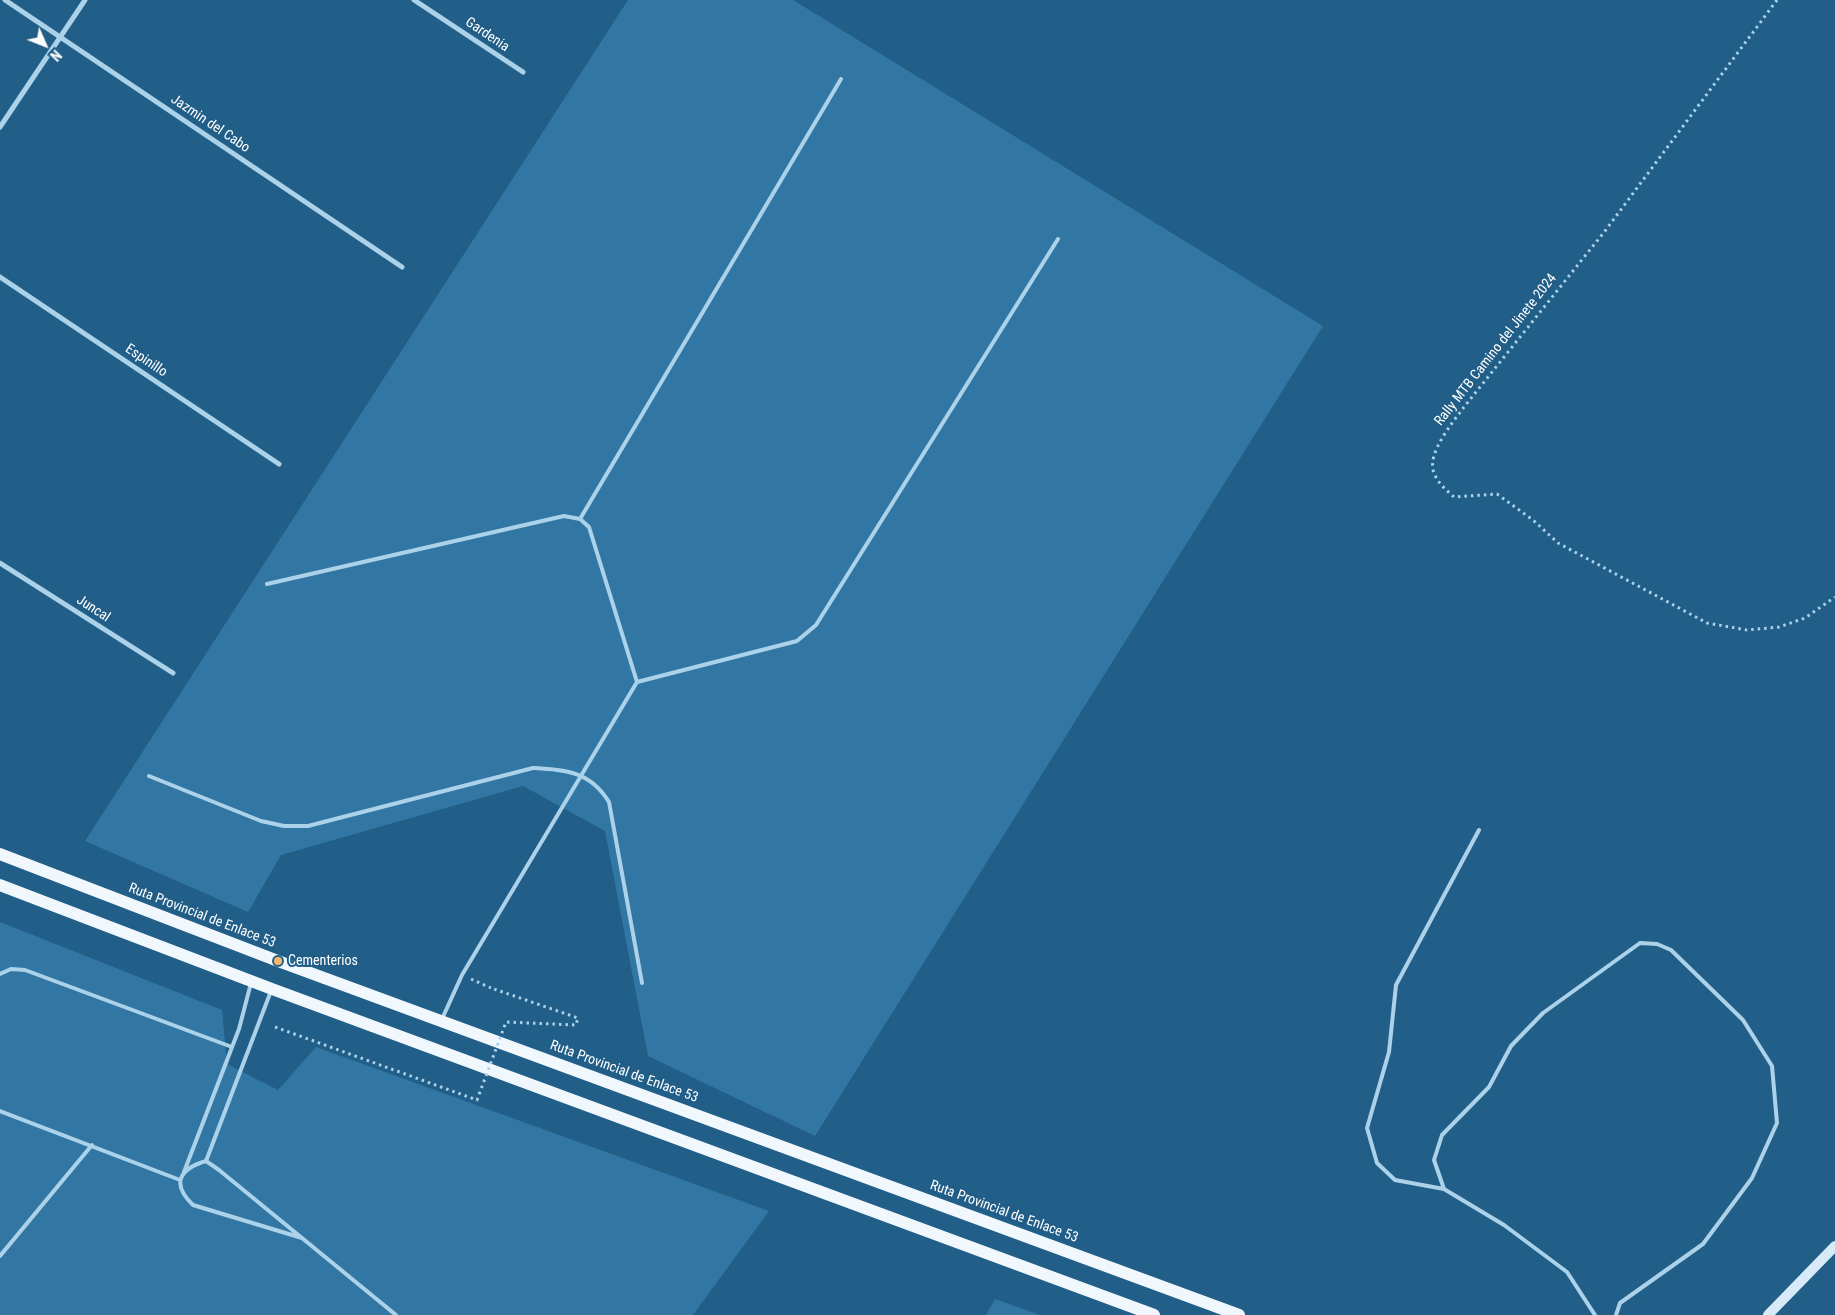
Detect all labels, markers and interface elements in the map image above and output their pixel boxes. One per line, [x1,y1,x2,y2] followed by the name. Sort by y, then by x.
[462,14,512,56] street label: Gardenia
[20,20,70,70] north arrow
[47,47,65,64] text: N
[167,91,253,157] street label: Jazmin del Cabo
[1431,271,1561,429] street label: Rally MTB Camino del Jinete 2024
[122,341,170,381] street label: Espinillo
[73,592,113,626] street label: Juncal
[126,880,278,952] street label: Ruta Provincial de Enlace 53
[288,953,358,969] place label: Cementerios
[272,955,284,967] marker: Cementerios
[548,1037,700,1107] street label: Ruta Provincial de Enlace 53
[928,1177,1080,1247] street label: Ruta Provincial de Enlace 53

